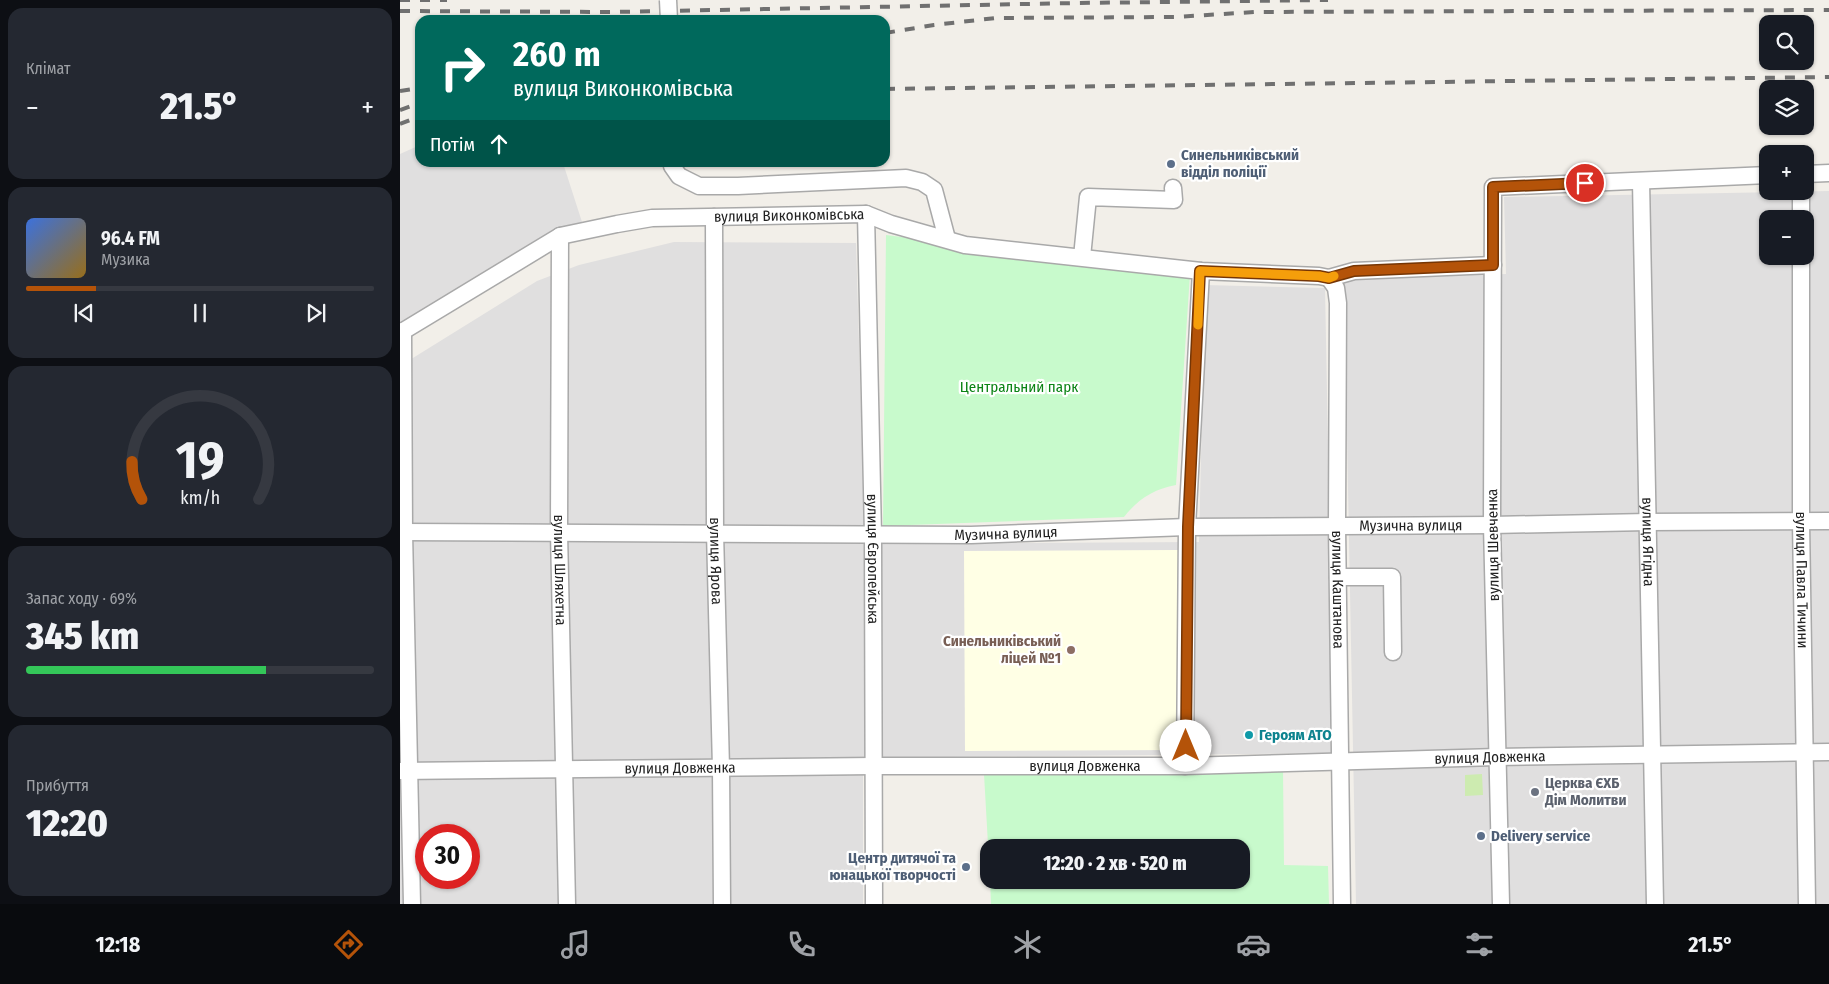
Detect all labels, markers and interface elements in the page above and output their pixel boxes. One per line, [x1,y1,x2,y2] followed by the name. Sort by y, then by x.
[1759,15,1814,265] map controls
[1759,15,1814,70] button: search
[513,33,601,75] text: 260 m
[430,35,495,100] icon: right
[26,59,71,78] text: Клімат
[513,75,733,102] text: вулиця Виконкомівська
[1759,80,1814,135] button: layers
[160,83,240,129] text: 21.5°
[26,91,39,124] text: −
[361,91,374,124] text: +
[485,130,513,158] icon: ahead
[430,133,475,156] text: Потім
[1759,145,1814,200] button: +
[1181,146,1299,181] place label: Синельниківський відділ поліції
[1165,158,1177,170] marker: Синельниківський відділ поліції
[1564,162,1606,204] pin
[1571,169,1599,197] icon: arrive
[714,205,864,226] street label: вулиця Виконкомівська
[1759,210,1814,265] button: −
[101,227,160,250] text: 96.4 FM
[101,250,150,269] text: Музика
[70,299,98,327] icon: previous
[186,299,214,327] icon: pause
[302,299,330,327] icon: next
[960,378,1078,396] park label: Центральний парк
[176,429,224,492] text: 19
[180,487,220,509] text: km/h
[1483,489,1503,601] street label: вулиця Шевченка
[863,494,882,624] street label: вулиця Європейська
[1638,497,1658,587] street label: вулиця Ягідна
[1792,511,1812,649] street label: вулиця Павла Тичини
[550,514,570,626] street label: вулиця Шляхетна
[1359,516,1463,535] street label: Музична вулиця
[706,517,726,605] street label: вулиця Ярова
[954,523,1058,544] street label: Музична вулиця
[1328,530,1348,649] street label: вулиця Каштанова
[26,589,137,608] text: Запас ходу · 69%
[26,613,139,659] text: 345 km
[943,632,1061,667] place label: Синельниківський ліцей №1
[1065,644,1077,656] marker: Синельниківський ліцей №1
[1159,719,1211,771] position arrow
[1259,726,1332,744] place label: Героям АТО
[1243,729,1255,741] marker: Героям АТО
[1434,747,1546,768] street label: вулиця Довженка
[1029,757,1141,775] street label: вулиця Довженка
[624,758,736,778] street label: вулиця Довженка
[1544,774,1626,809] place label: Церква ЄХБ Дім Молитви
[26,776,89,795] text: Прибуття
[1529,786,1541,798] marker: Церква ЄХБ Дім Молитви
[26,800,108,846] text: 12:20
[415,824,480,889] speed limit sign: 30
[1491,827,1591,845] place label: Delivery service
[1475,830,1487,842] marker: Delivery service
[830,849,957,884] place label: Центр дитячої та юнацької творчості
[1043,852,1187,875] text: 12:20 · 2 хв · 520 m
[960,861,972,873] marker: Центр дитячої та юнацької творчості
[331,927,366,962] icon: directions
[558,927,593,962] icon: music
[784,927,819,962] icon: phone
[1010,927,1045,962] icon: climate
[1236,927,1271,962] icon: car
[1462,927,1497,962] icon: filters
[96,931,140,958] text: 12:18
[1688,931,1733,958] text: 21.5°

